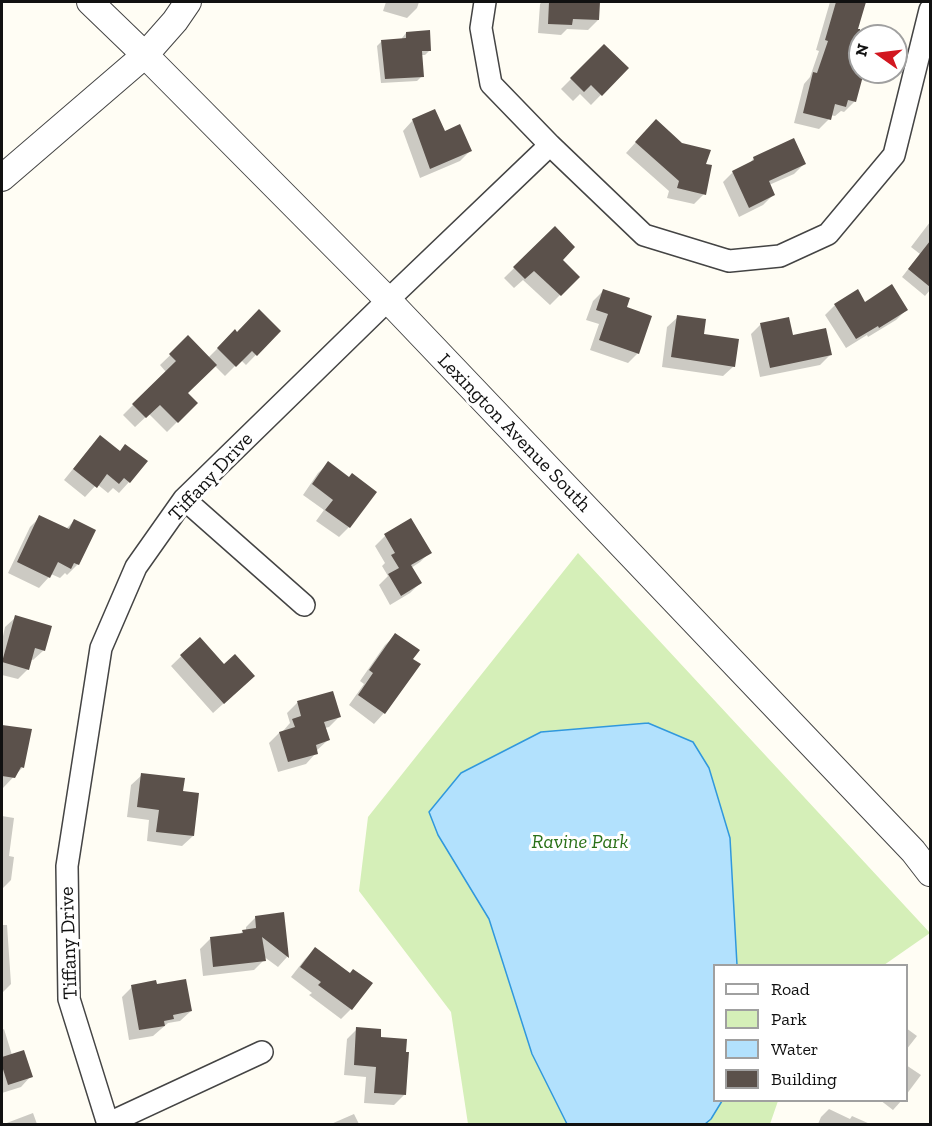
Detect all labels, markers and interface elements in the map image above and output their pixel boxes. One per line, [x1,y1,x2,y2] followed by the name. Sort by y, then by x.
[848,24,908,84] north arrow
[851,42,873,58] text: N
[432,349,596,517] street label: Lexington Avenue South
[164,428,258,526] street label: Tiffany Drive
[532,830,628,854] park label: Ravine Park
[55,886,83,1000] street label: Tiffany Drive
[713,964,908,1102] legend
[771,978,810,1000] text: Road
[771,1008,807,1030] text: Park
[771,1038,818,1060] text: Water
[771,1068,837,1090] text: Building

